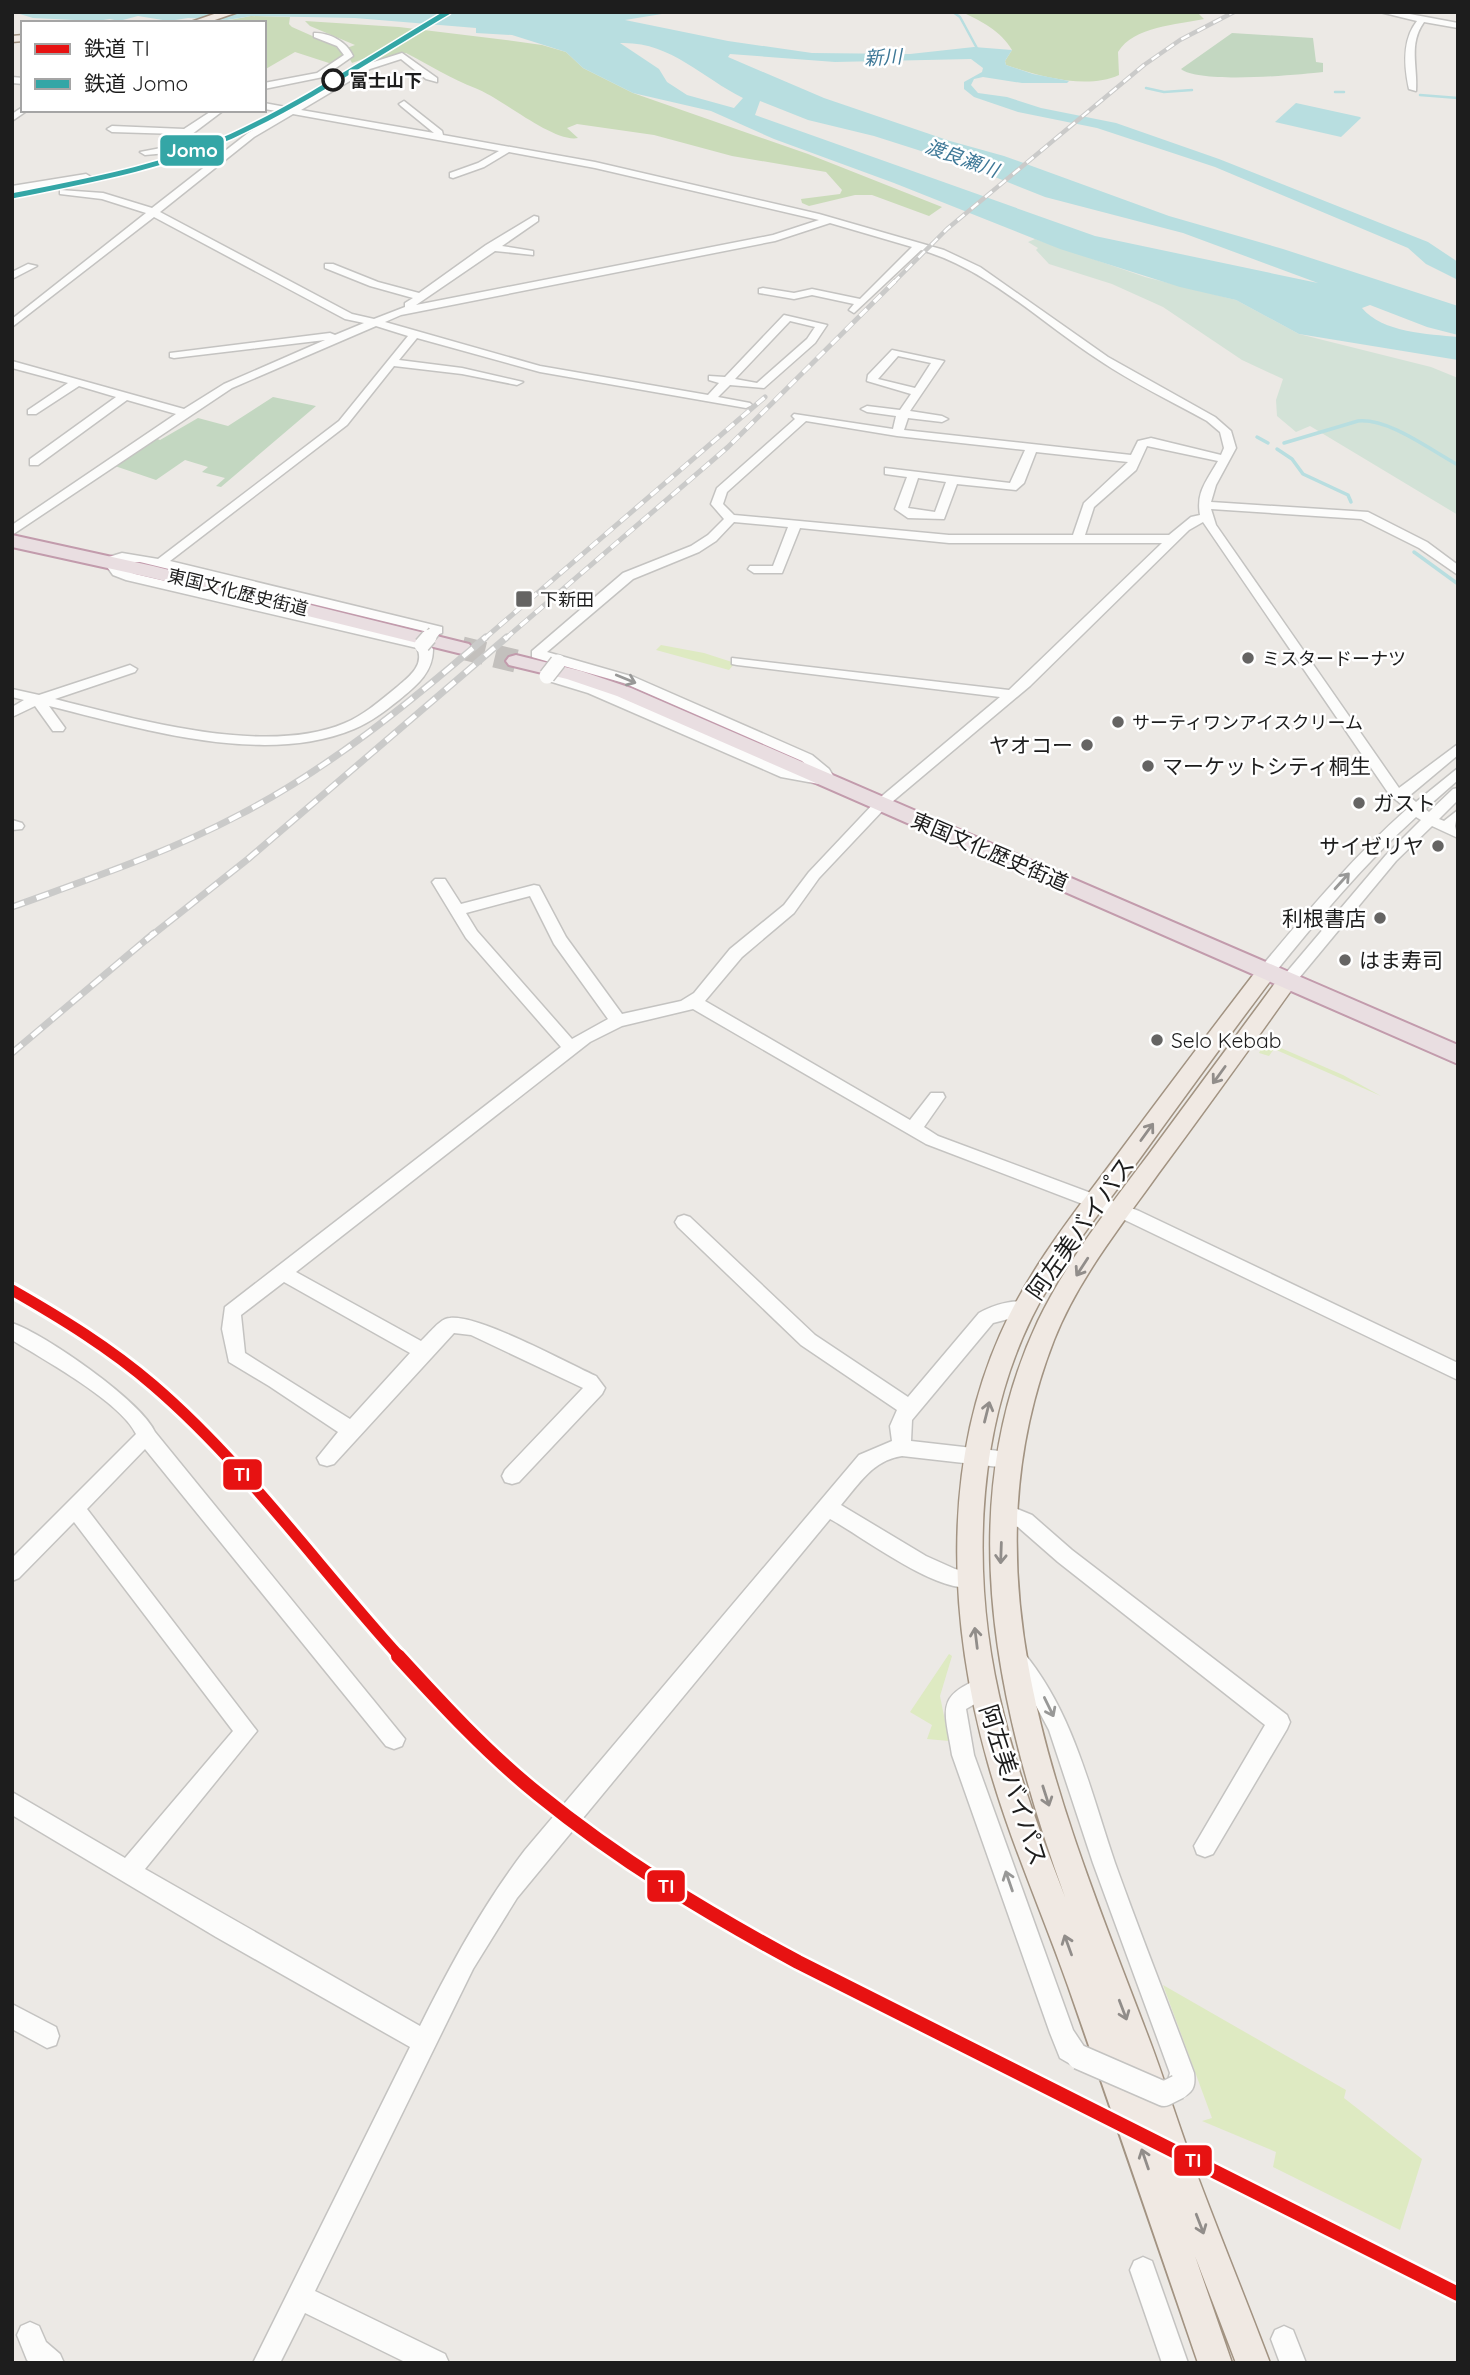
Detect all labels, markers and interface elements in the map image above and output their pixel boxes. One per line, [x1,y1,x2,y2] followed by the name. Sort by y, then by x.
[21,21,266,112] legend
[84,35,150,61] text: 鉄道 TI
[863,44,905,70] water label: 新川
[322,69,344,91] marker: 富士山下
[350,69,422,92] place label: 富士山下
[84,70,188,96] text: 鉄道 Jomo
[159,134,225,167] line badge: Jomo
[922,134,1004,183] water label: 渡良瀬川
[166,138,218,162] text: Jomo
[165,563,311,621] street label: 東国文化歴史街道
[540,588,594,611] place label: 下新田
[514,589,534,609] marker: 下新田
[1262,647,1406,670] place label: ミスタードーナツ
[1240,650,1256,666] marker: ミスタードーナツ
[614,674,636,687] one-way arrow
[1132,711,1363,734] place label: サーティワンアイスクリーム
[1110,714,1126,730] marker: サーティワンアイスクリーム
[989,732,1073,758] place label: ヤオコー
[1079,737,1095,753] marker: ヤオコー
[1162,753,1371,779] place label: マーケットシティ桐生
[1140,758,1156,774] marker: マーケットシティ桐生
[1373,790,1436,816] place label: ガスト
[1351,795,1367,811] marker: ガスト
[908,806,1072,896] street label: 東国文化歴史街道
[1319,833,1424,859] place label: サイゼリヤ
[1430,838,1446,854] marker: サイゼリヤ
[1334,872,1350,890] one-way arrow
[1282,905,1366,931] place label: 利根書店
[1372,910,1388,926] marker: 利根書店
[1359,947,1443,973] place label: はま寿司
[1337,952,1353,968] marker: はま寿司
[1171,1027,1281,1053] place label: Selo Kebab
[1149,1032,1165,1048] marker: Selo Kebab
[1212,1065,1226,1084] one-way arrow
[1140,1123,1154,1142] one-way arrow
[1020,1151,1140,1305] street label: 阿左美バイパス
[1074,1257,1088,1277] one-way arrow
[981,1401,994,1424] one-way arrow
[222,1458,263,1491] line badge: TI
[233,1462,251,1486] text: TI
[994,1541,1008,1564] one-way arrow
[970,1627,983,1650] one-way arrow
[1043,1696,1057,1717] one-way arrow
[974,1701,1054,1869] street label: 阿左美バイパス
[1040,1785,1053,1807] one-way arrow
[646,1869,686,1903] line badge: TI
[1002,1871,1014,1893] one-way arrow
[657,1874,675,1898] text: TI
[1061,1935,1074,1957] one-way arrow
[1117,1999,1130,2020] one-way arrow
[1173,2144,1213,2177] line badge: TI
[1184,2148,1202,2172] text: TI
[1138,2149,1150,2171] one-way arrow
[1194,2213,1207,2235] one-way arrow

